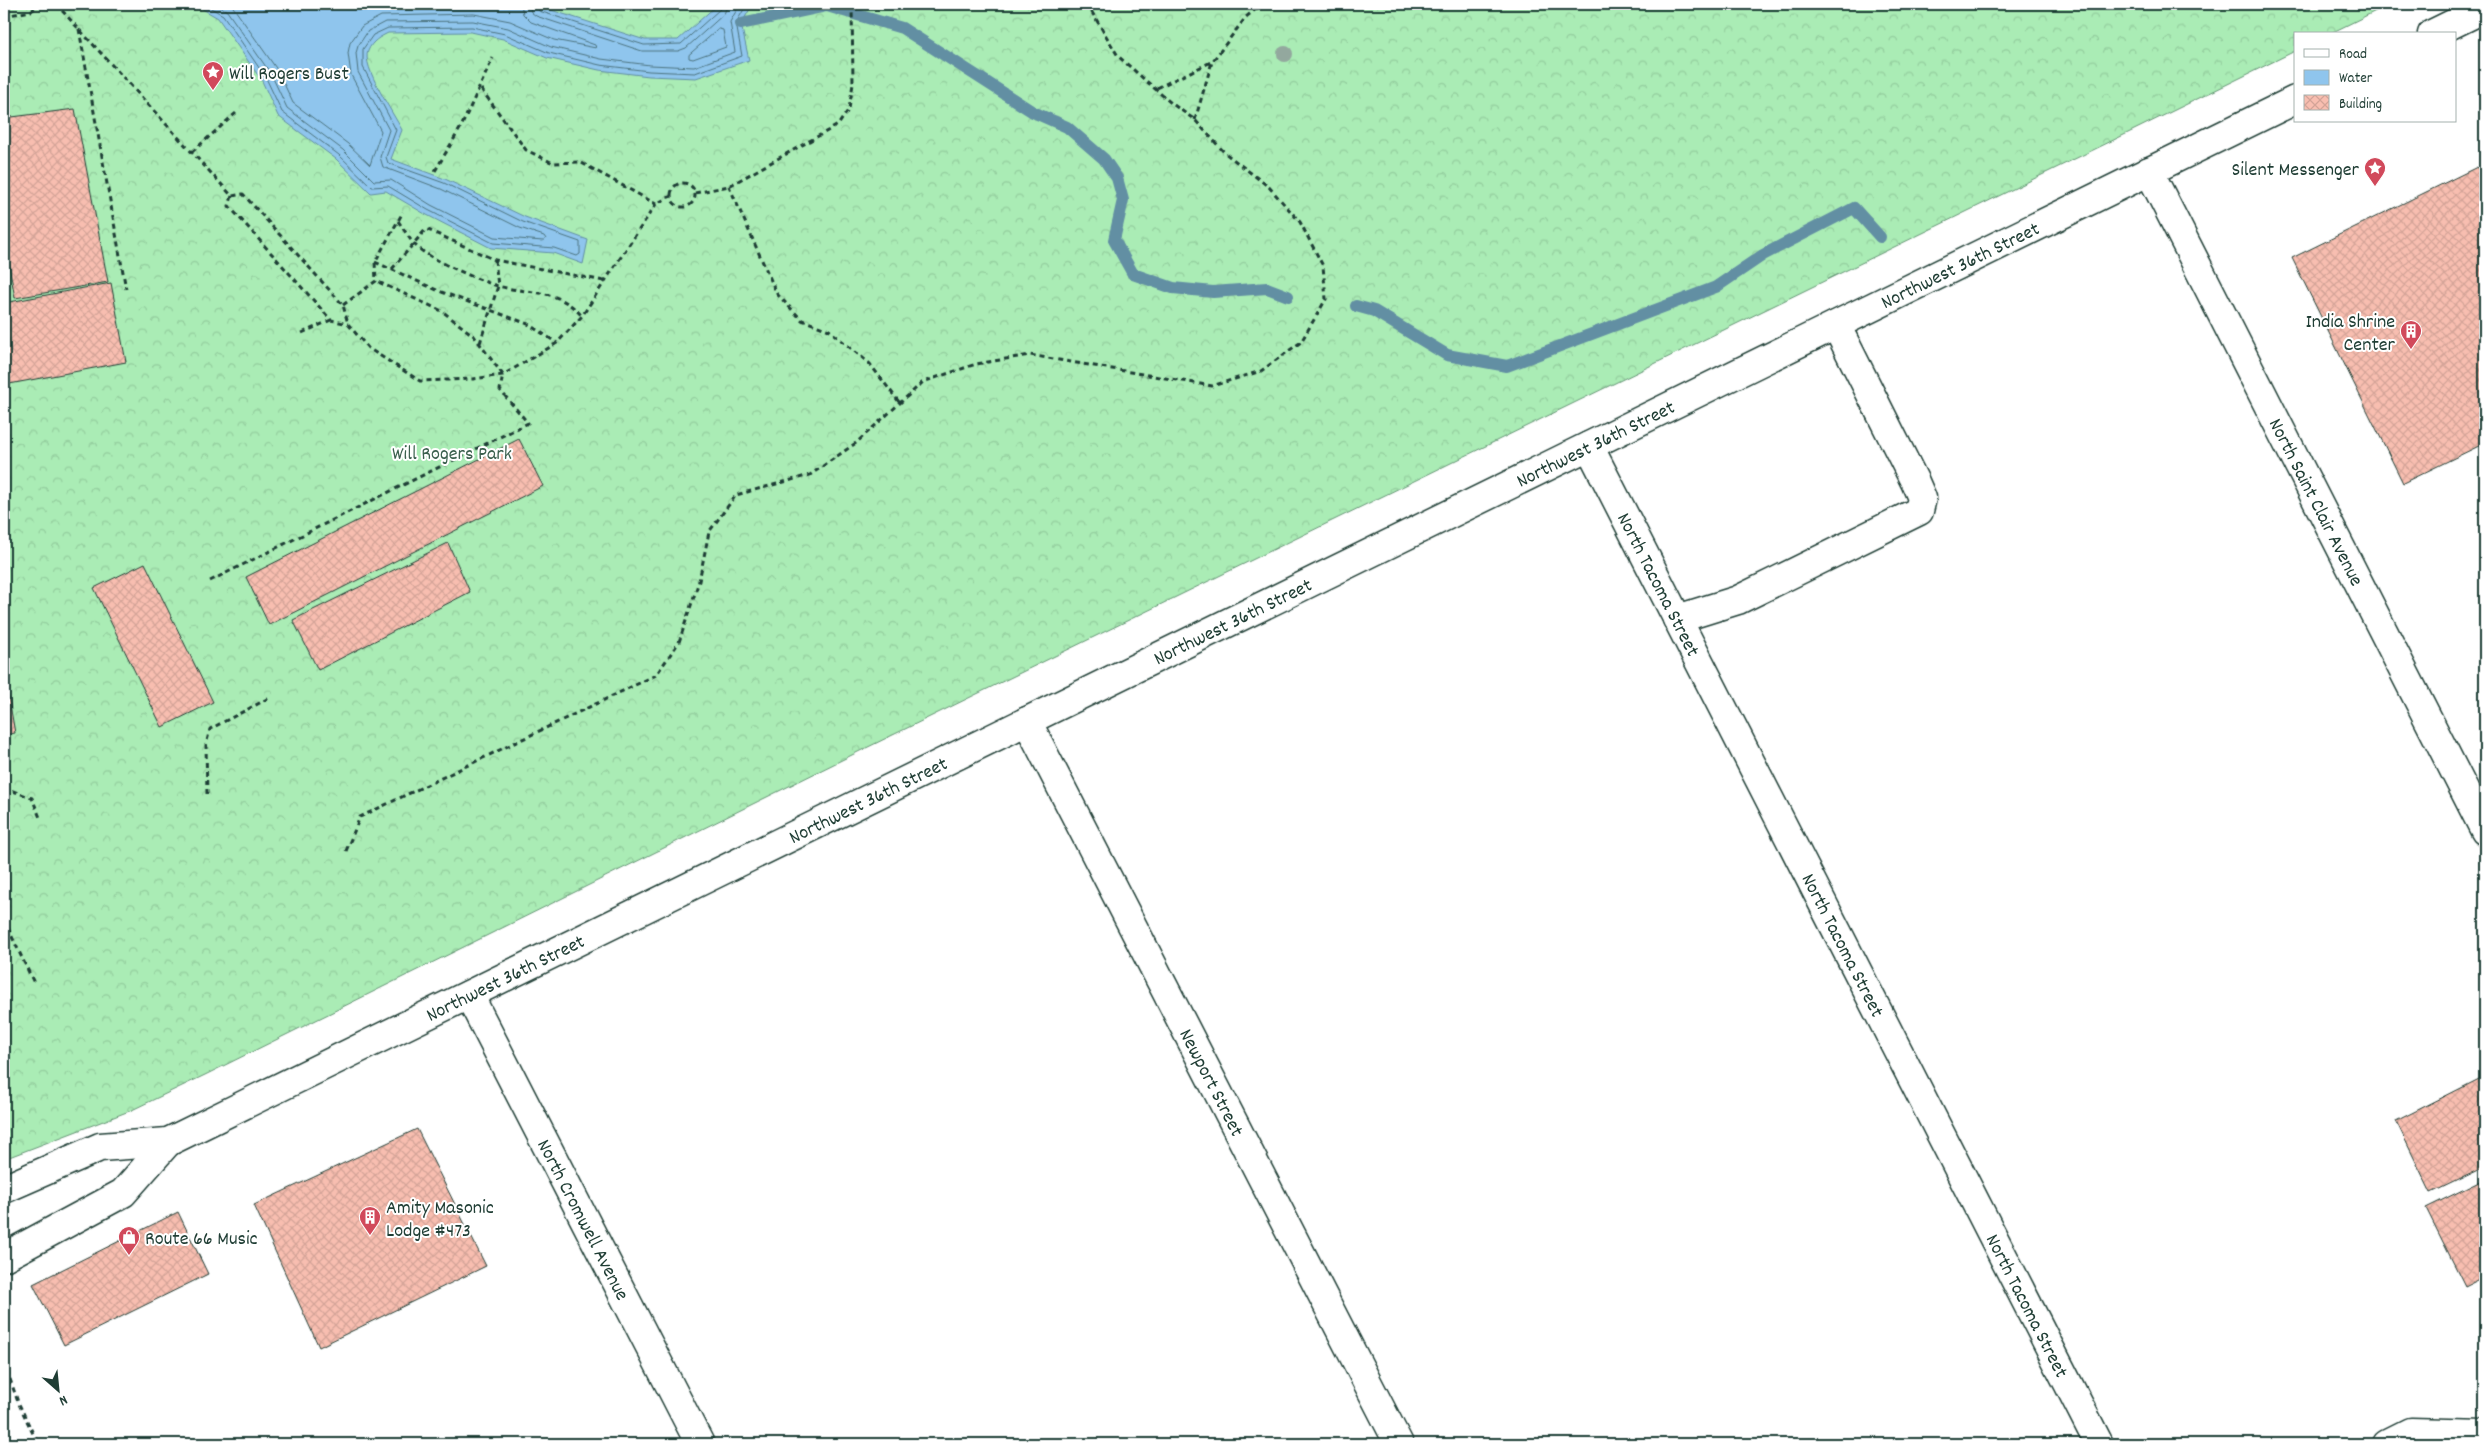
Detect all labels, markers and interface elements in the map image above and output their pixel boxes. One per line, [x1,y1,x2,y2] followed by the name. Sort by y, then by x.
[2294,32,2456,122] legend
[2339,44,2367,66] text: Road
[201,60,225,91] place icon: Will Rogers Bust
[229,61,349,89] place label: Will Rogers Bust
[2339,68,2373,90] text: Water
[2339,94,2382,116] text: Building
[2363,156,2387,187] place icon: Silent Messenger
[2231,157,2360,185] place label: Silent Messenger
[1877,216,2045,318] street label: Northwest 36th Street
[2305,309,2396,360] place label: India Shrine Center
[2399,319,2423,350] building icon: India Shrine Center
[1512,395,1680,496] street label: Northwest 36th Street
[2260,414,2369,592] street label: North Saint Clair Avenue
[392,441,512,469] park label: Will Rogers Park
[1608,509,1705,662] street label: North Tacoma Street
[1149,573,1318,674] street label: Northwest 36th Street
[785,751,953,853] street label: Northwest 36th Street
[1793,869,1890,1023] street label: North Tacoma Street
[422,929,590,1030] street label: Northwest 36th Street
[1171,1025,1249,1142] street label: Newport Street
[528,1135,635,1306] street label: North Cromwell Avenue
[386,1195,494,1246] place label: Amity Masonic Lodge #473
[358,1205,382,1236] building icon: Amity Masonic Lodge #473
[117,1225,141,1256] shop icon: Route 66 Music
[145,1226,258,1254] place label: Route 66 Music
[1977,1230,2074,1383] street label: North Tacoma Street
[32,1366,82,1416] north arrow
[55,1389,71,1410] text: N

